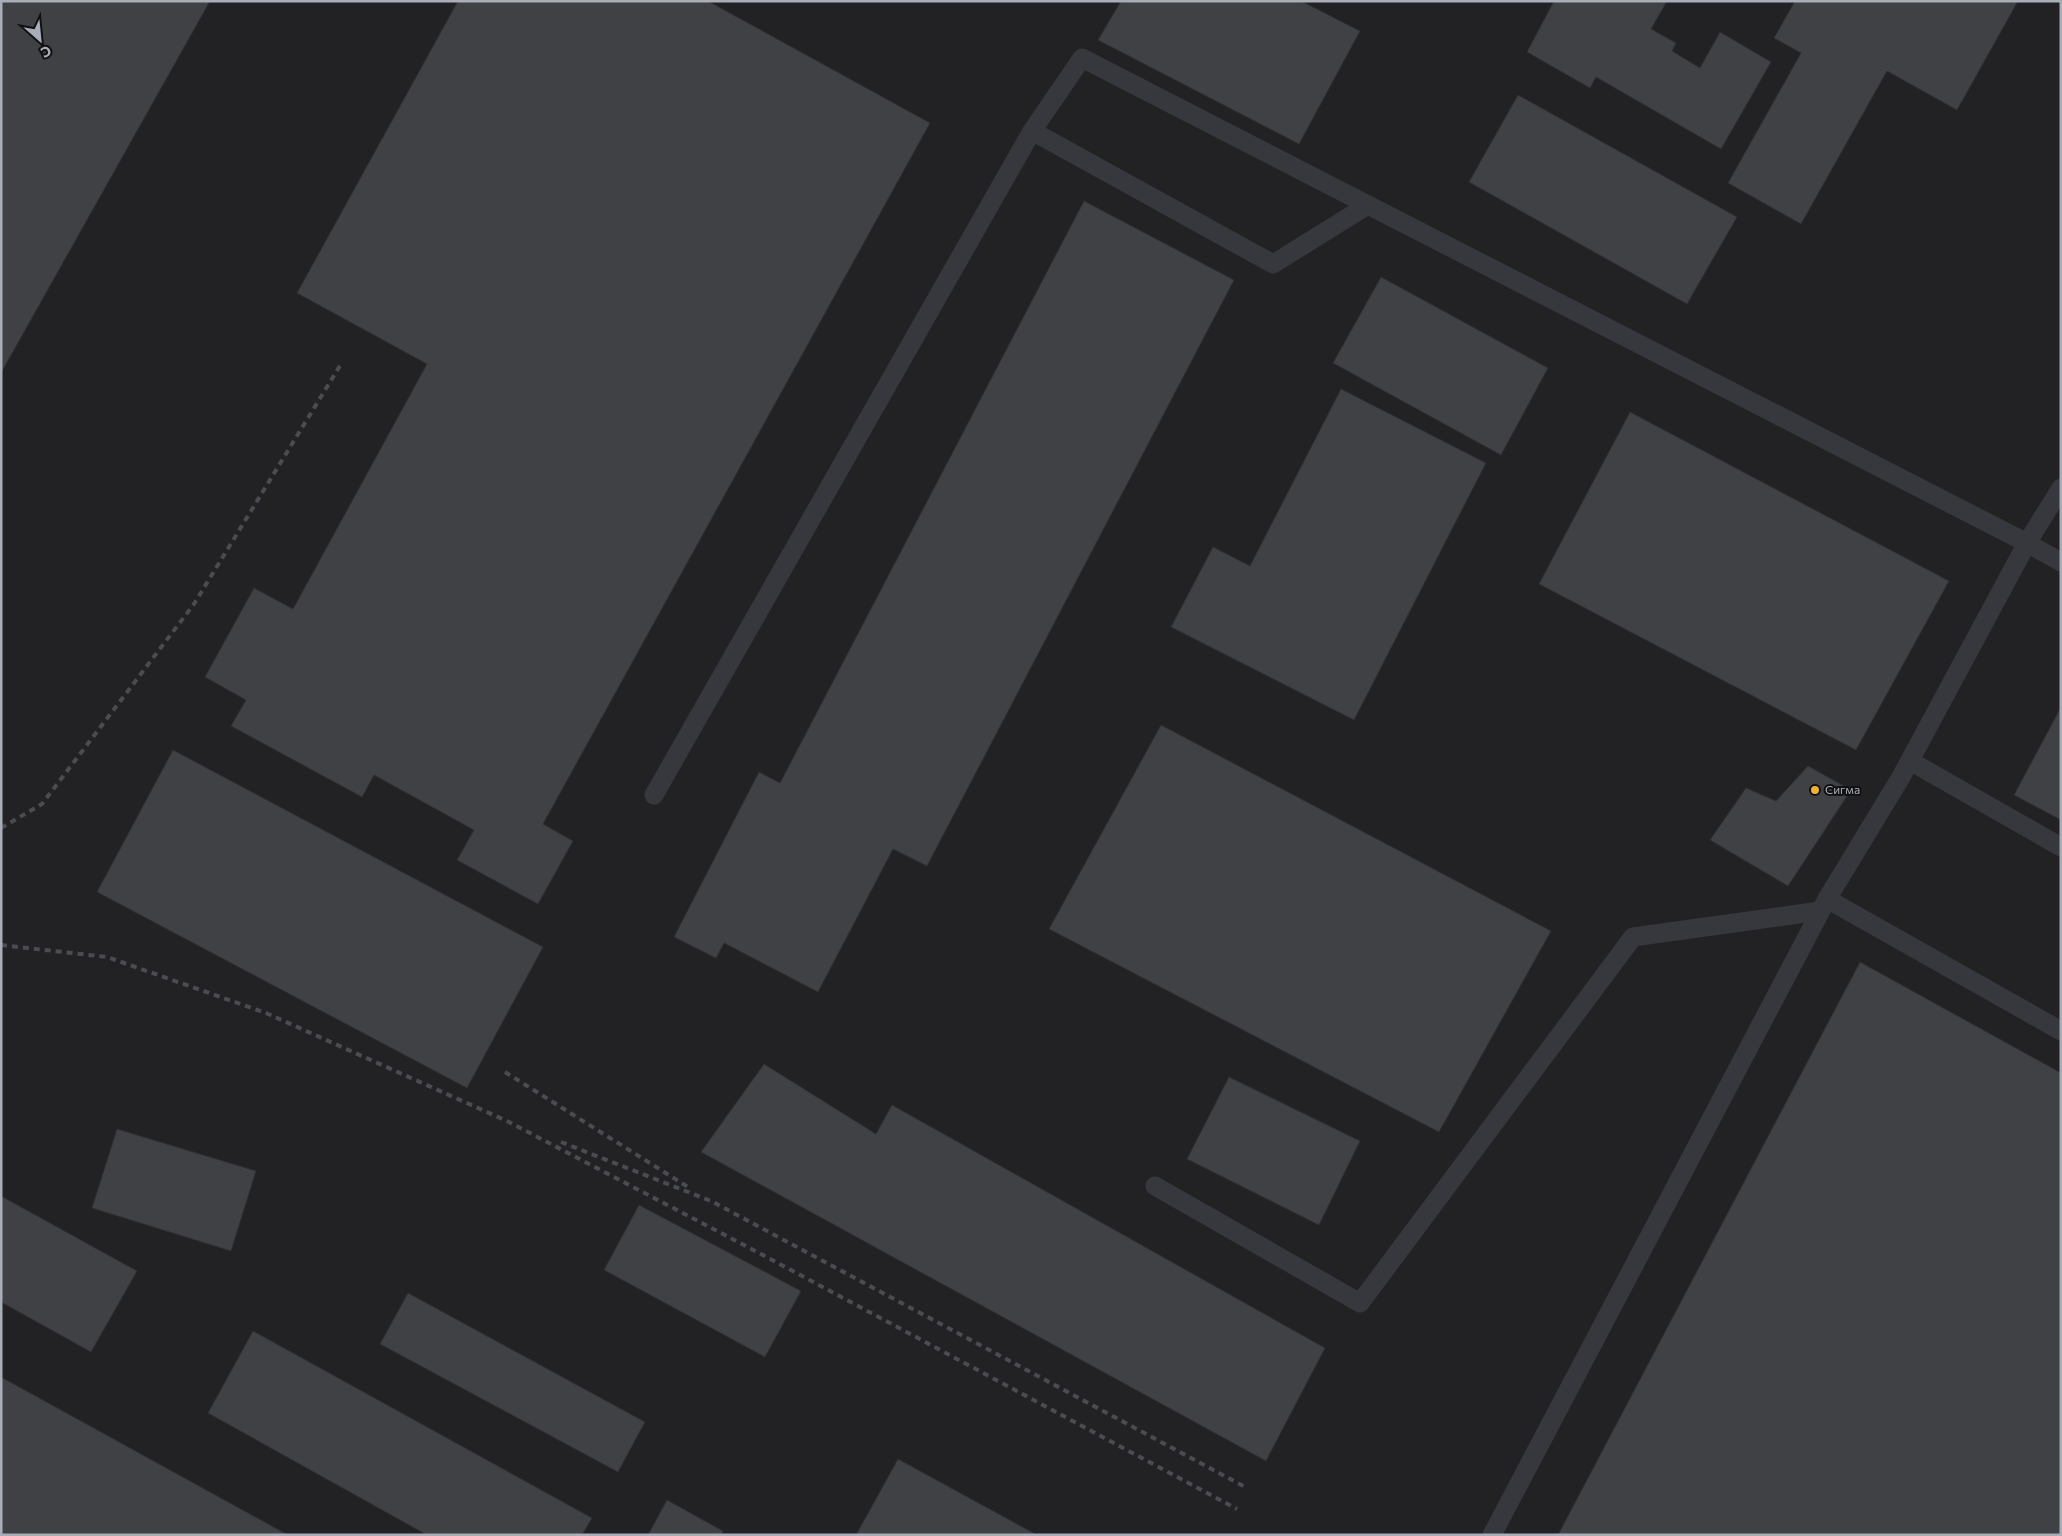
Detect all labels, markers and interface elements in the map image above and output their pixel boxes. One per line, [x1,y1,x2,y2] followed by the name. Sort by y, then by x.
[15,15,65,65] north arrow
[38,42,54,62] text: С
[1825,782,1860,796] place label: Сигма
[1809,784,1821,796] marker: Сигма

